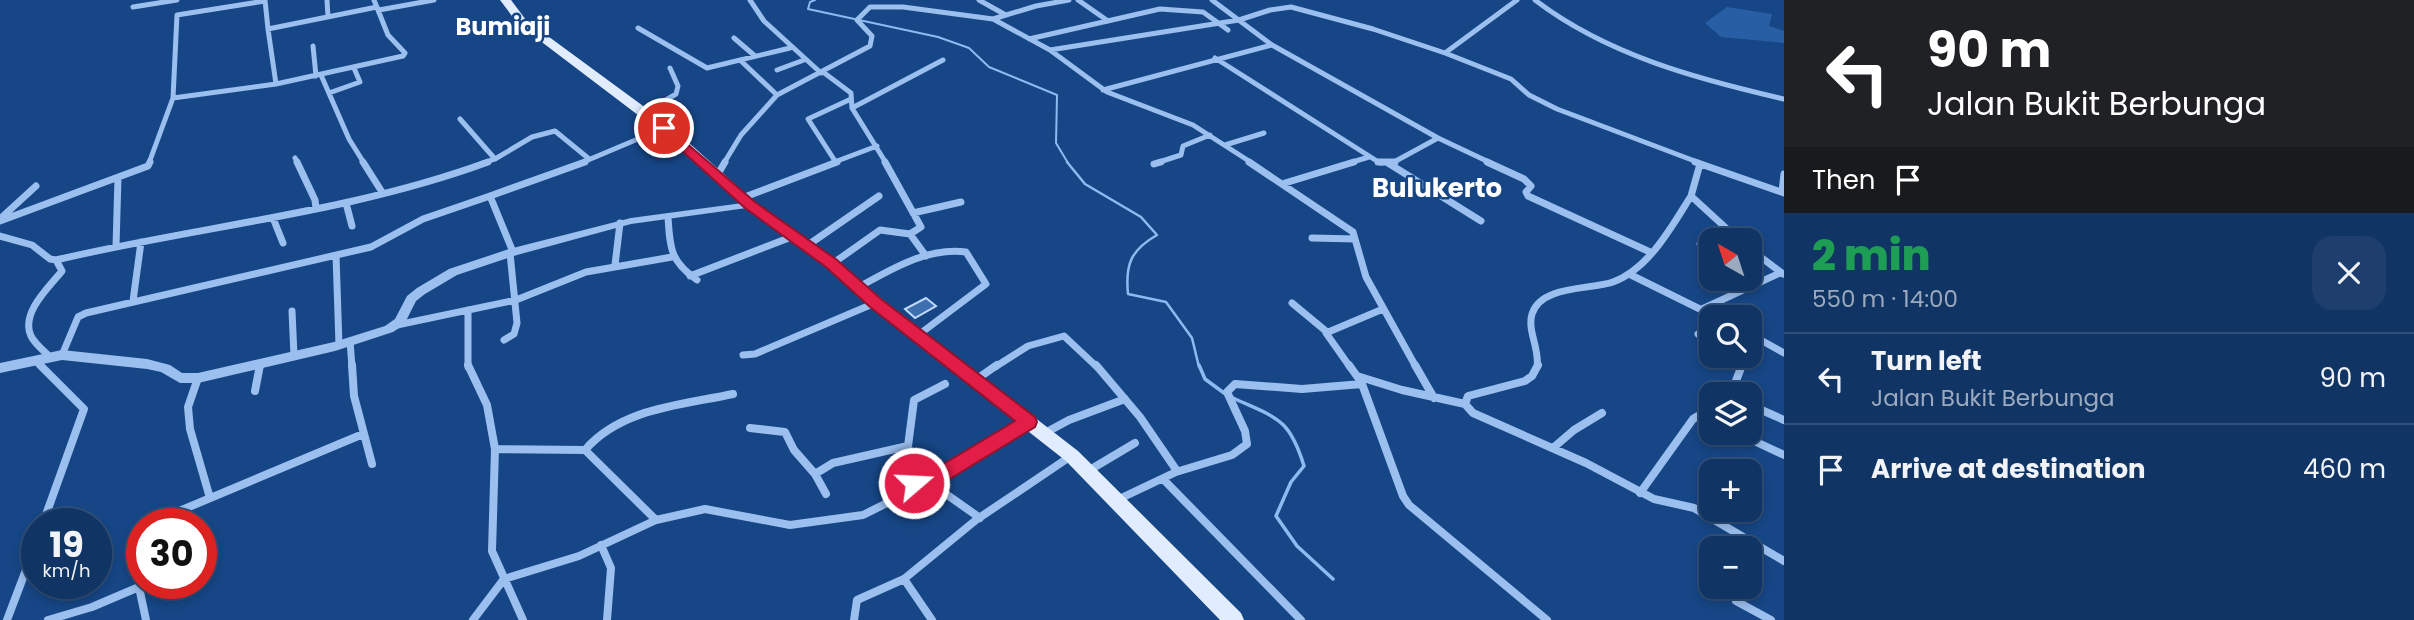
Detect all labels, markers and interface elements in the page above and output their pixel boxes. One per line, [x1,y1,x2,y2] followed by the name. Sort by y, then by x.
[456,10,550,43] district label: Bumiaji
[1927,16,2051,84] text: 90 m
[1812,28,1903,119] icon: left
[1927,81,2266,126] text: Jalan Bukit Berbunga
[634,98,694,158] pin
[645,109,683,147] icon: arrive
[1889,161,1927,199] icon: arrive
[1812,162,1875,198] text: Then
[1372,170,1502,206] district label: Bulukerto
[1812,226,1930,285] text: 2 min
[1699,228,1762,290] north arrow
[1699,228,1762,599] map controls
[2312,236,2386,310] button: close
[1812,283,1958,315] text: 550 m · 14:00
[1699,305,1762,368] button: search
[1871,343,1982,379] text: Turn left
[1812,360,1850,398] icon: left
[2320,360,2386,396] text: 90 m
[1699,382,1762,445] button: layers
[1871,382,2115,414] text: Jalan Bukit Berbunga
[877,446,951,520] position arrow
[1812,451,1850,489] icon: arrive
[1871,451,2146,487] text: Arrive at destination
[2303,451,2386,487] text: 460 m
[1699,459,1762,522] button: +
[126,508,217,599] speed limit sign: 30
[49,520,84,569] text: 19
[1699,536,1762,599] button: −
[43,558,90,583] text: km/h

